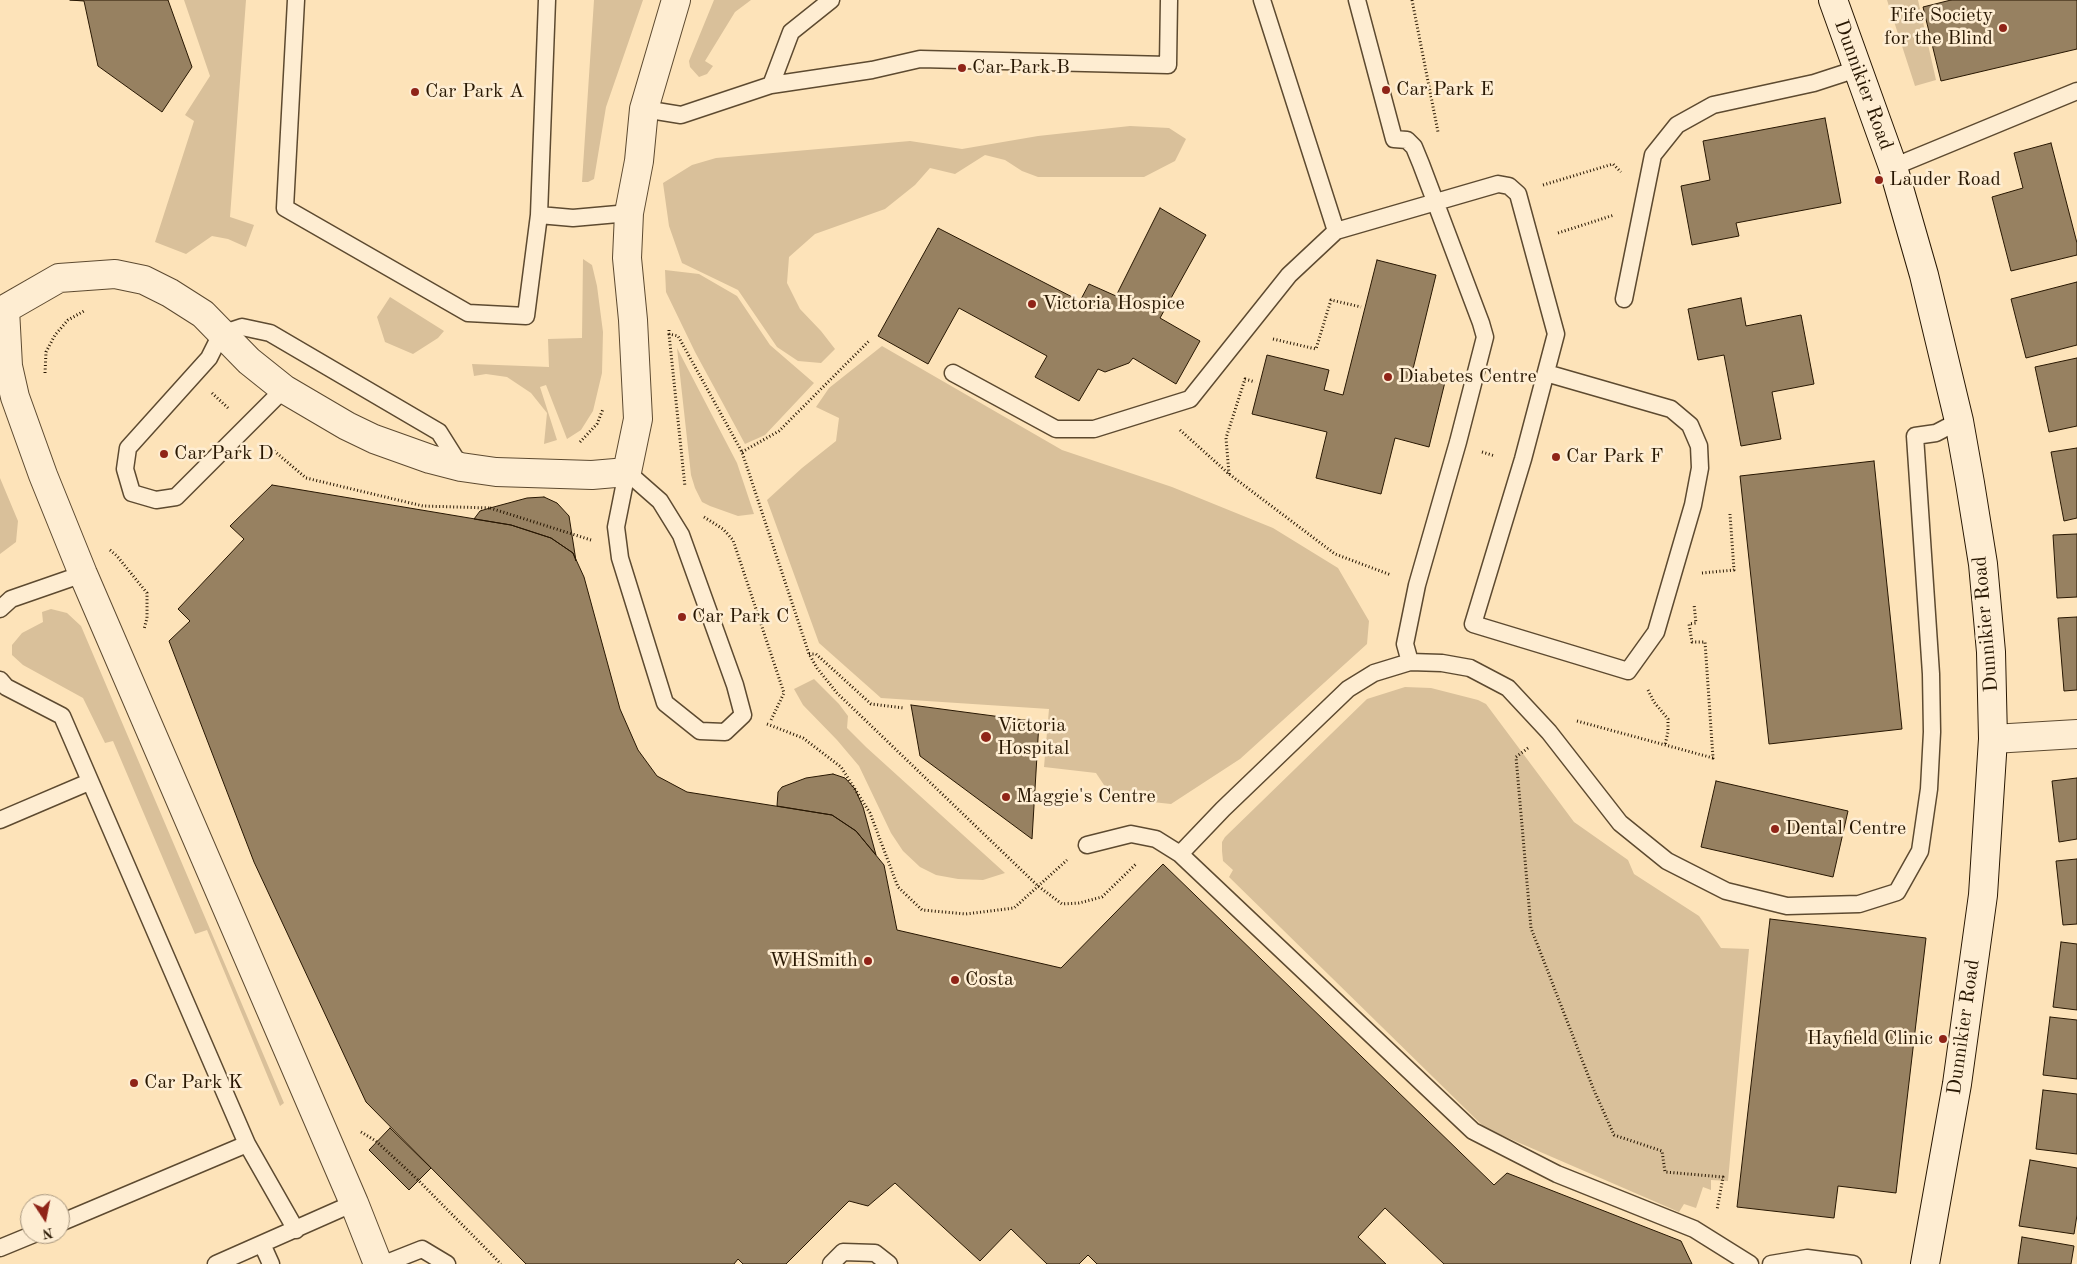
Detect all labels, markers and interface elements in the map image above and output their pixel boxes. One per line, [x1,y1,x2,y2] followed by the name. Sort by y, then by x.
[1884,4,1993,51] place label: Fife Society for the Blind
[1828,17,1898,153] street label: Dunnikier Road
[1997,22,2009,34] marker: Fife Society for the Blind
[972,56,1070,80] place label: Car Park B
[956,62,968,74] marker: Car Park B
[1396,78,1494,102] place label: Car Park E
[425,80,524,104] place label: Car Park A
[1380,84,1392,96] marker: Car Park E
[409,86,421,98] marker: Car Park A
[1889,168,2001,192] place label: Lauder Road
[1873,174,1885,186] marker: Lauder Road
[1042,292,1185,316] place label: Victoria Hospice
[1026,298,1038,310] marker: Victoria Hospice
[1398,365,1537,389] place label: Diabetes Centre
[1382,371,1394,383] marker: Diabetes Centre
[174,442,273,466] place label: Car Park D
[1566,445,1663,469] place label: Car Park F
[158,448,170,460] marker: Car Park D
[1550,451,1562,463] marker: Car Park F
[1968,555,2004,693] street label: Dunnikier Road
[692,605,789,629] place label: Car Park C
[676,611,688,623] marker: Car Park C
[997,714,1069,761] place label: Victoria Hospital
[979,730,993,744] marker: Victoria Hospital
[1016,785,1156,809] place label: Maggie's Centre
[1000,791,1012,803] marker: Maggie's Centre
[1785,817,1906,841] place label: Dental Centre
[1769,823,1781,835] marker: Dental Centre
[769,949,858,973] place label: WHSmith
[862,955,874,967] marker: WHSmith
[1943,958,1985,1096] street label: Dunnikier Road
[965,968,1014,992] place label: Costa
[949,974,961,986] marker: Costa
[1807,1027,1933,1051] place label: Hayfield Clinic
[1937,1033,1949,1045] marker: Hayfield Clinic
[144,1071,243,1095] place label: Car Park K
[128,1077,140,1089] marker: Car Park K
[20,1194,70,1244] north arrow
[41,1225,54,1241] text: N

